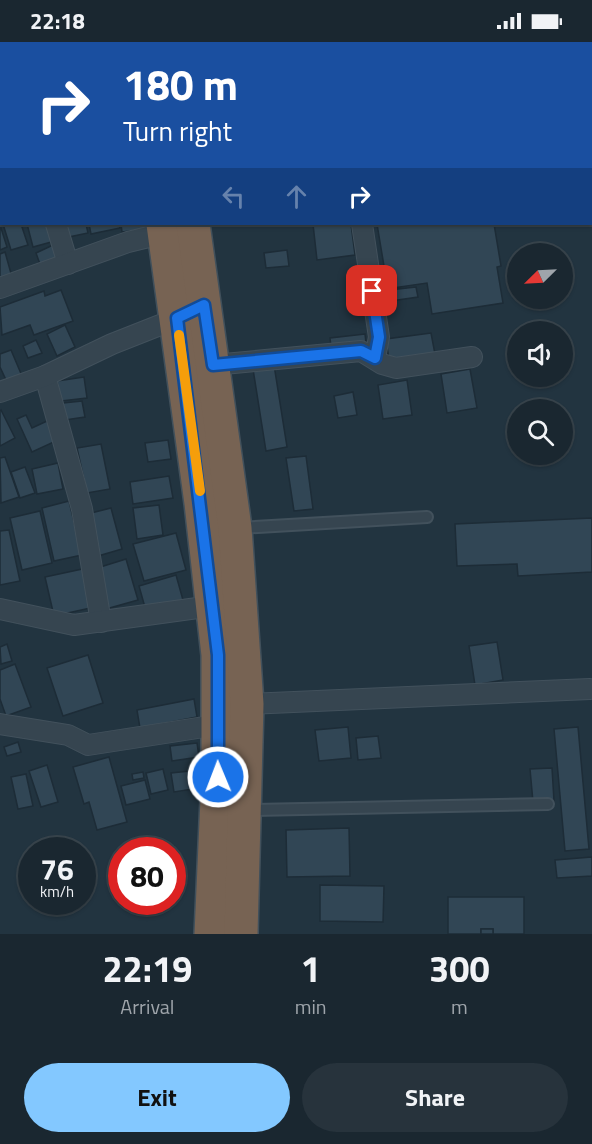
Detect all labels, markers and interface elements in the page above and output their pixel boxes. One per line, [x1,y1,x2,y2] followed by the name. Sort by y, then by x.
[30,4,85,38] text: 22:18
[123,52,238,116] text: 180 m
[24,66,102,144] icon: right
[123,110,232,151] text: Turn right
[217,180,250,213] icon: left
[280,180,313,213] icon: ahead
[343,180,376,213] icon: right
[507,243,573,309] north arrow
[507,243,573,465] map controls
[346,265,397,316] pin
[355,274,388,307] icon: arrive
[507,321,573,387] button: sound
[507,399,573,465] button: search
[186,745,250,809] position arrow
[108,837,186,915] speed limit sign: 80
[40,846,74,892] text: 76
[40,880,74,903] text: km/h
[102,941,192,996] text: 22:19
[301,941,321,996] text: 1
[429,941,490,996] text: 300
[120,991,175,1022] text: Arrival
[295,991,327,1022] text: min
[451,991,468,1022] text: m
[24,1063,290,1132] button: Exit
[302,1063,568,1132] button: Share

